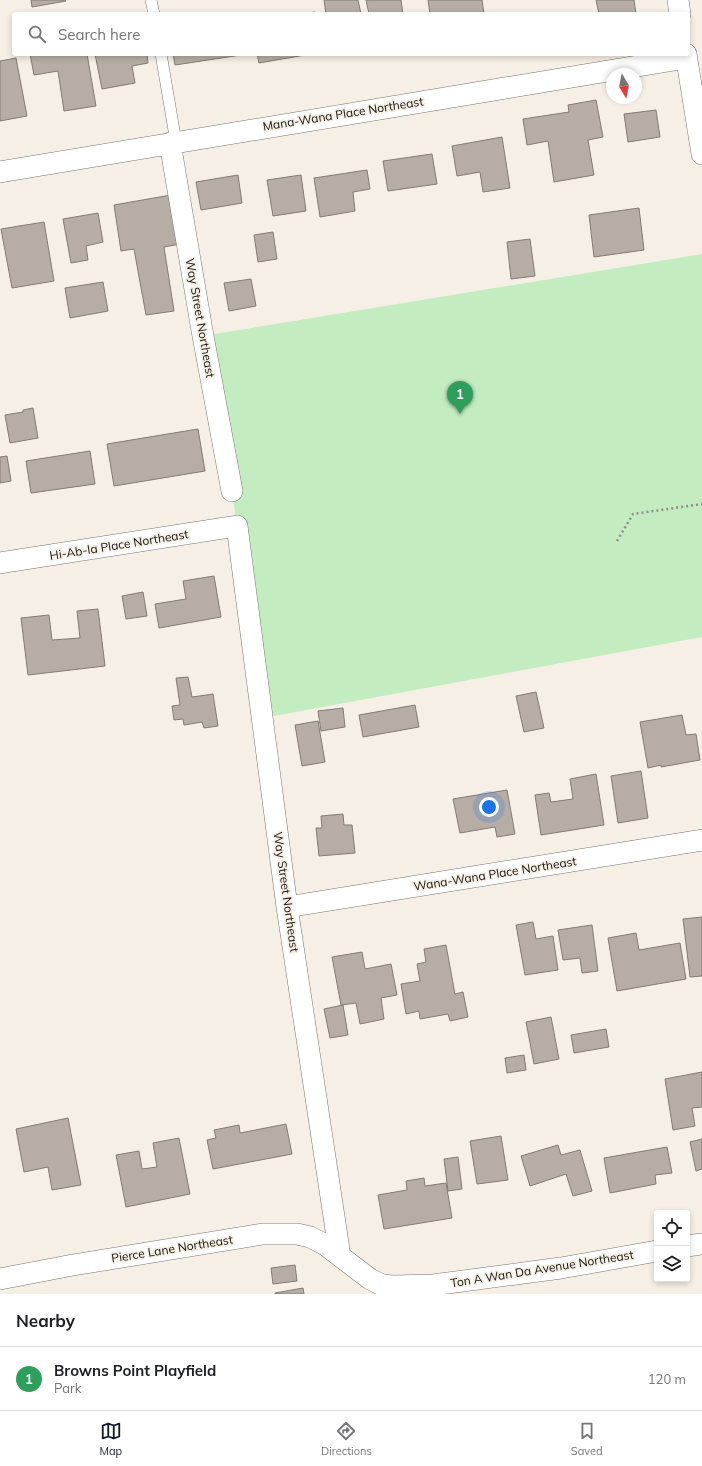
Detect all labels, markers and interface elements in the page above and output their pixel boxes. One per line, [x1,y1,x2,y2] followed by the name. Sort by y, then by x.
[12,12,690,56] search box
[26,23,48,45] icon: search
[58,25,140,44] text: Search here
[606,68,642,104] north arrow
[262,93,424,134] street label: Mana-Wana Place Northeast
[183,257,218,379] street label: Way Street Northeast
[447,381,473,414] pin: 1
[48,526,189,563] street label: Hi-Ab-la Place Northeast
[479,797,499,817] your location
[271,831,302,953] street label: Way Street Northeast
[412,853,577,894] street label: Wana-Wana Place Northeast
[654,1210,690,1282] map controls
[654,1210,690,1246] button: locate
[110,1231,234,1266] street label: Pierce Lane Northeast
[654,1246,690,1282] button: layers
[449,1247,635,1290] street label: Ton A Wan Da Avenue Northeast
[16,1310,75,1331] text: Nearby
[54,1361,216,1380] text: Browns Point Playfield
[25,1371,33,1387] text: 1
[648,1371,686,1387] text: 120 m
[54,1380,81,1396] text: Park
[99,1420,122,1458] tab: Map
[321,1420,372,1458] tab: Directions
[571,1420,603,1458] tab: Saved

